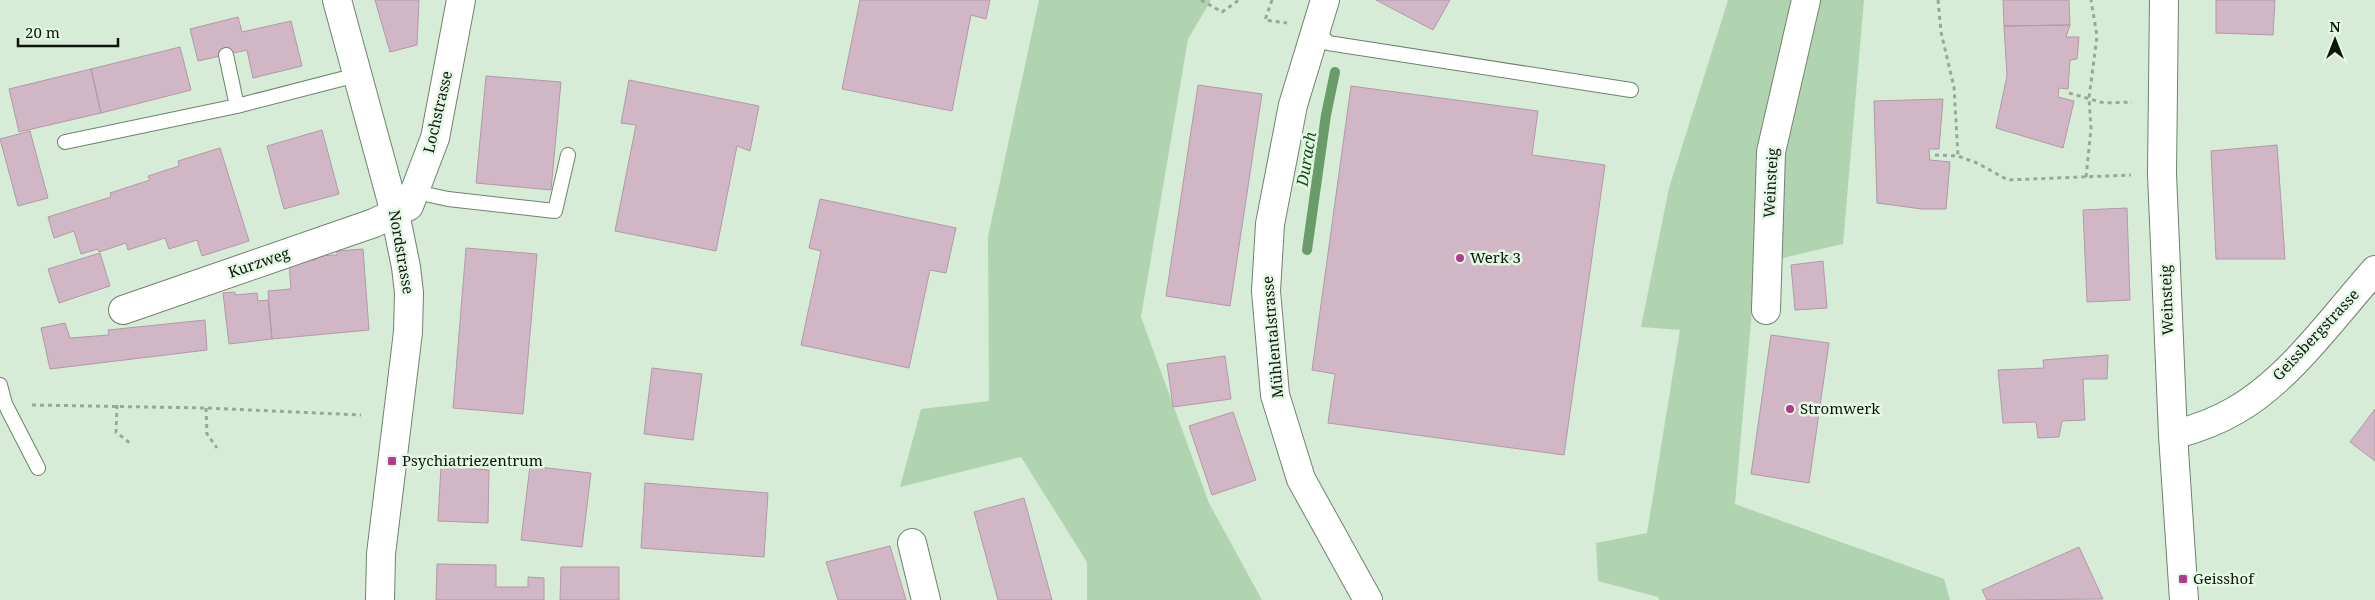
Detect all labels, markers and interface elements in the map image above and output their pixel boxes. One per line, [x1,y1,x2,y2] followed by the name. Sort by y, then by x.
[18,15,118,47] scale bar
[2310,15,2360,65] north arrow
[2329,17,2341,36] text: N
[25,22,60,42] text: 20 m
[418,69,456,155] street label: Lochstrasse
[1291,130,1321,189] water label: Durach
[1758,147,1782,219] street label: Weinsteig
[385,208,419,296] street label: Nordstrasse
[225,242,292,282] street label: Kurzweg
[1470,247,1521,267] place label: Werk 3
[1454,252,1466,264] marker: Werk 3
[2155,265,2177,335] street label: Weinsteig
[1257,275,1287,399] street label: Mühlentalstrasse
[2268,284,2363,384] street label: Geissbergstrasse
[1800,398,1880,418] place label: Stromwerk
[1784,403,1796,415] marker: Stromwerk
[402,450,543,470] place label: Psychiatriezentrum
[386,455,398,467] marker: Psychiatriezentrum
[2193,568,2255,588] place label: Geisshof
[2177,573,2189,585] marker: Geisshof

